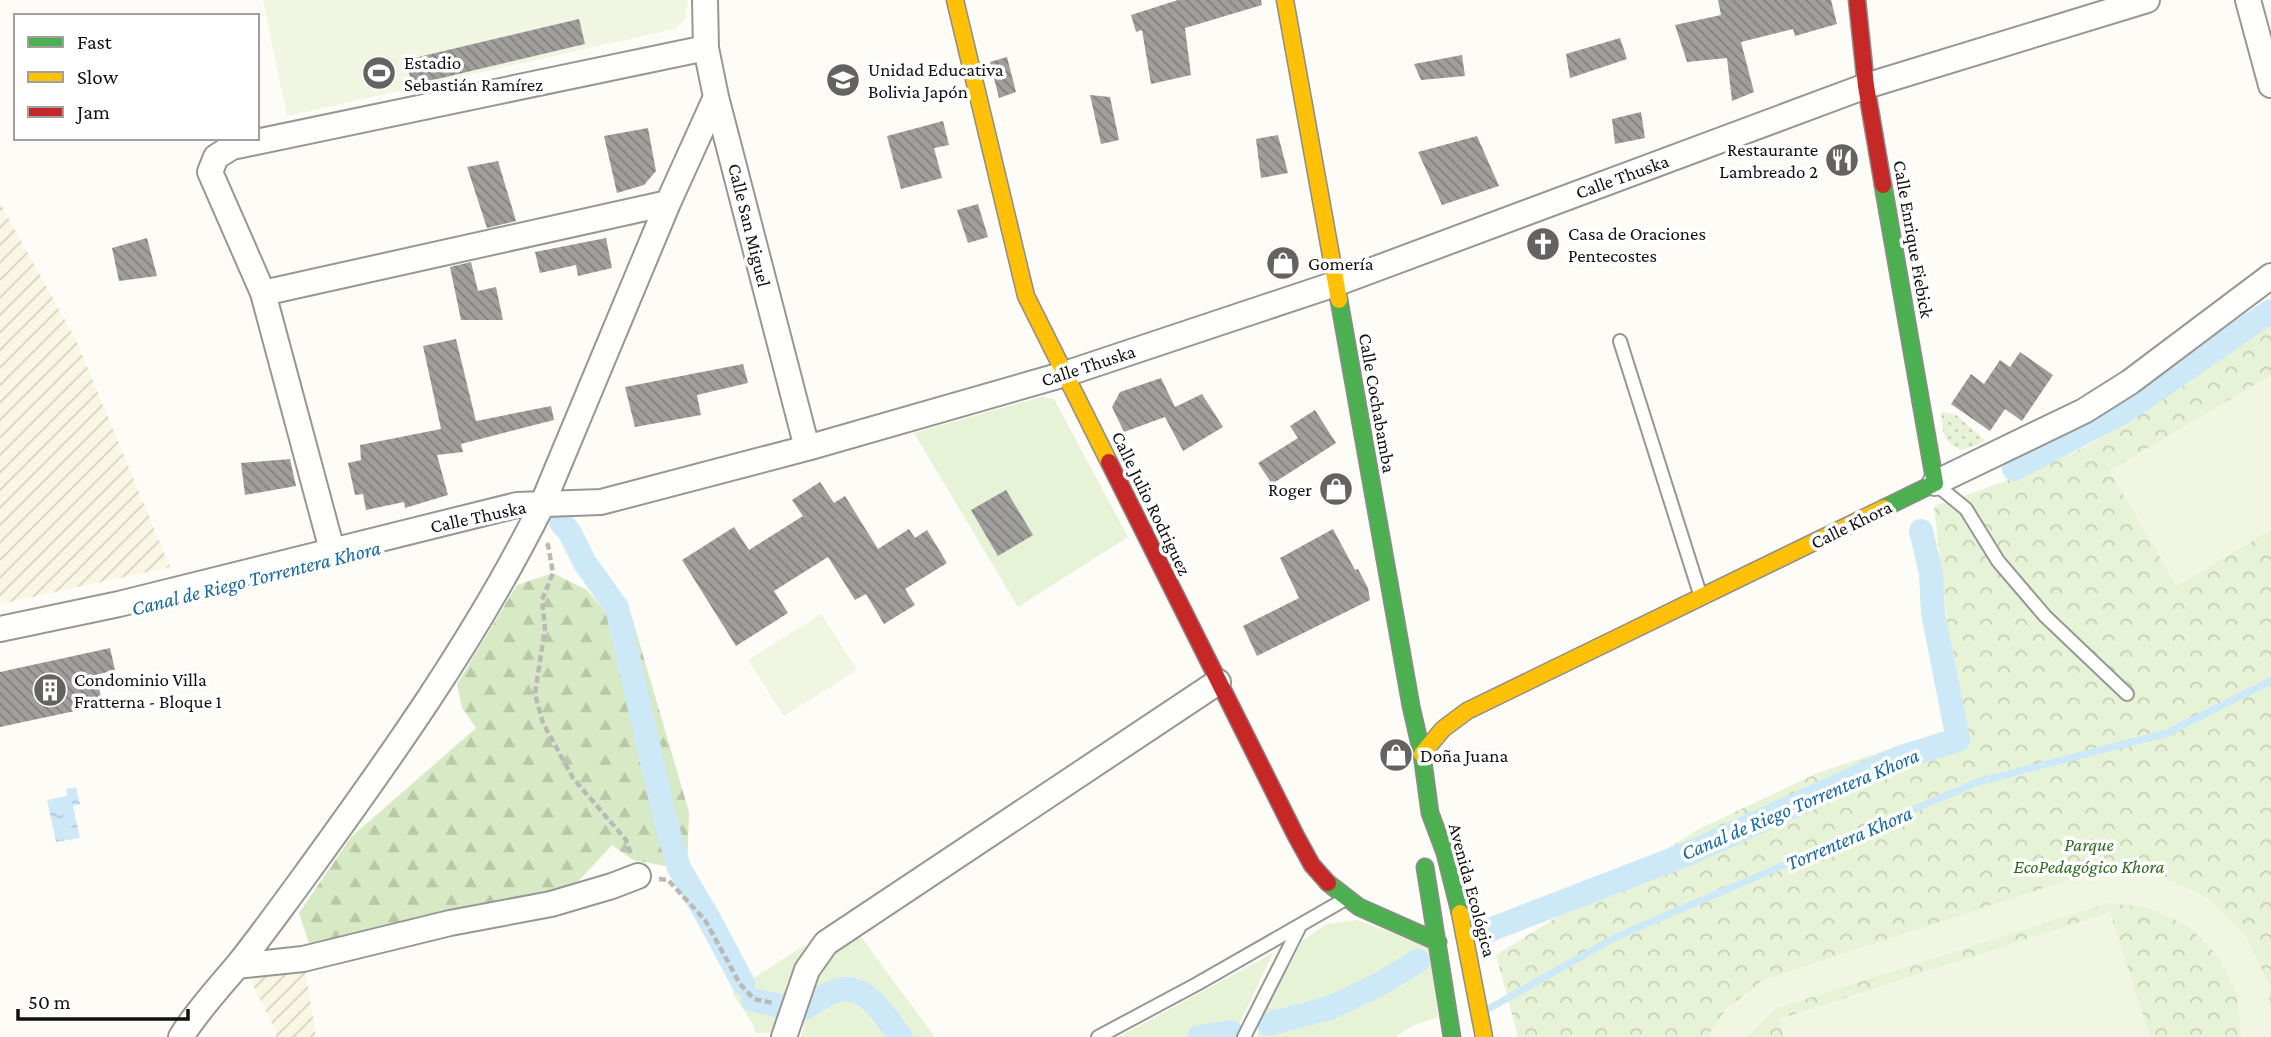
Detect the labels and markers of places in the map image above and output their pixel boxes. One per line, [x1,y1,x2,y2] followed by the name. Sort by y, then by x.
[404,52,543,95] place label: Estadio Sebastián Ramírez
[360,54,398,92] sports icon: Estadio Sebastián Ramírez
[868,59,1004,102] place label: Unidad Educativa Bolivia Japón
[824,61,862,99] school or university icon: Unidad Educativa Bolivia Japón
[1719,139,1818,182] place label: Restaurante Lambreado 2
[1823,141,1861,179] restaurant icon: Restaurante Lambreado 2
[1568,223,1706,266] place label: Casa de Oraciones Pentecostes
[1524,225,1562,263] church icon: Casa de Oraciones Pentecostes
[1264,244,1302,282] shop icon: Gomería
[1308,253,1374,274] place label: Gomería
[1317,470,1355,508] shop icon: Roger
[1268,479,1312,500] place label: Roger
[74,669,222,712] place label: Condominio Villa Fratterna - Bloque 1
[31,671,69,709] building icon: Condominio Villa Fratterna - Bloque 1
[1377,736,1415,774] shop icon: Doña Juana
[1420,745,1508,766] place label: Doña Juana

